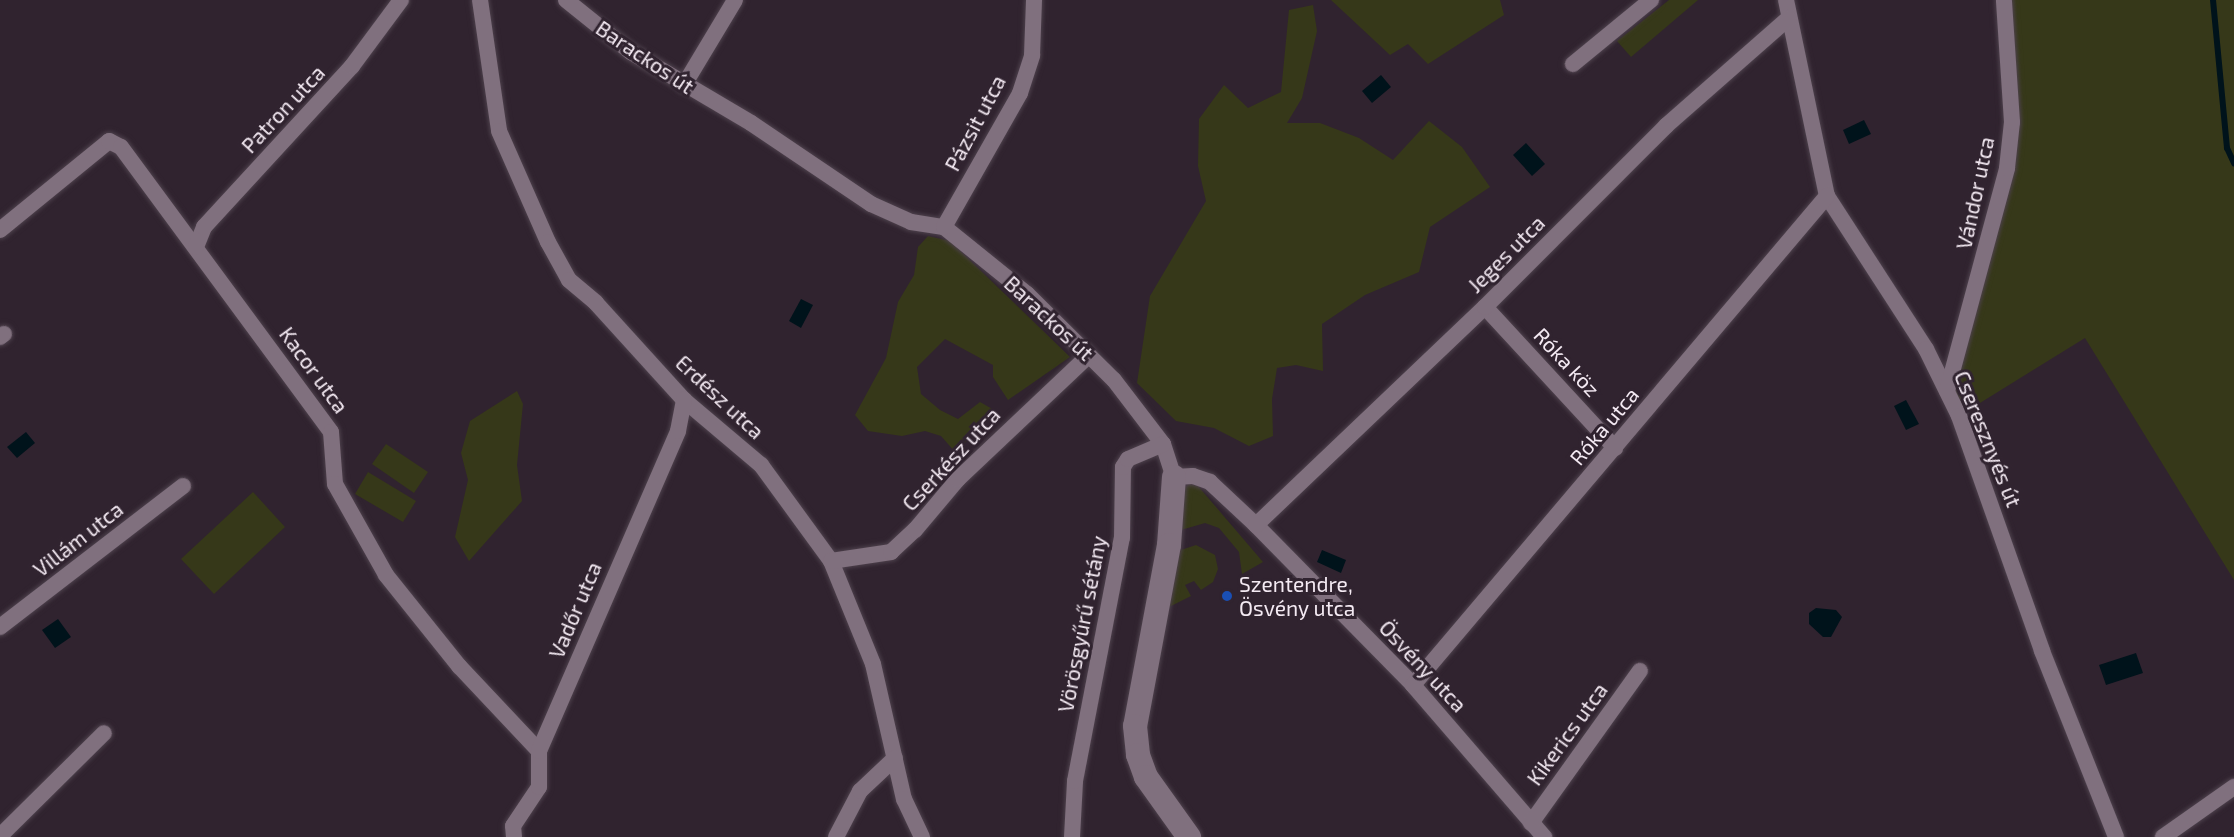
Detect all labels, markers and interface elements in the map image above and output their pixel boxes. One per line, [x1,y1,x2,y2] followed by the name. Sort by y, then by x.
[591,15,699,99] street label: Barackos út
[236,60,330,158] street label: Patron utca
[939,71,1011,175] street label: Pázsit utca
[1951,134,1999,252] street label: Vándor utca
[1462,210,1550,298] street label: Jeges utca
[999,270,1099,366] street label: Barackos út
[274,322,354,418] street label: Kacor utca
[1529,322,1605,402] street label: Róka köz
[671,350,769,444] street label: Erdész utca
[1949,367,2027,511] street label: Cseresznyés út
[1564,382,1644,470] street label: Róka utca
[897,402,1005,516] street label: Cserkész utca
[28,496,128,582] street label: Villám utca
[1053,534,1111,714] street label: Vörösgyűrű sétány
[543,558,607,662] street label: Vadőr utca
[1239,571,1356,621] place label: Szentendre, Ösvény utca
[1220,589,1234,603] marker: Szentendre, Ösvény utca
[1374,615,1472,717] street label: Ösvény utca
[1521,678,1613,790] street label: Kikerics utca

